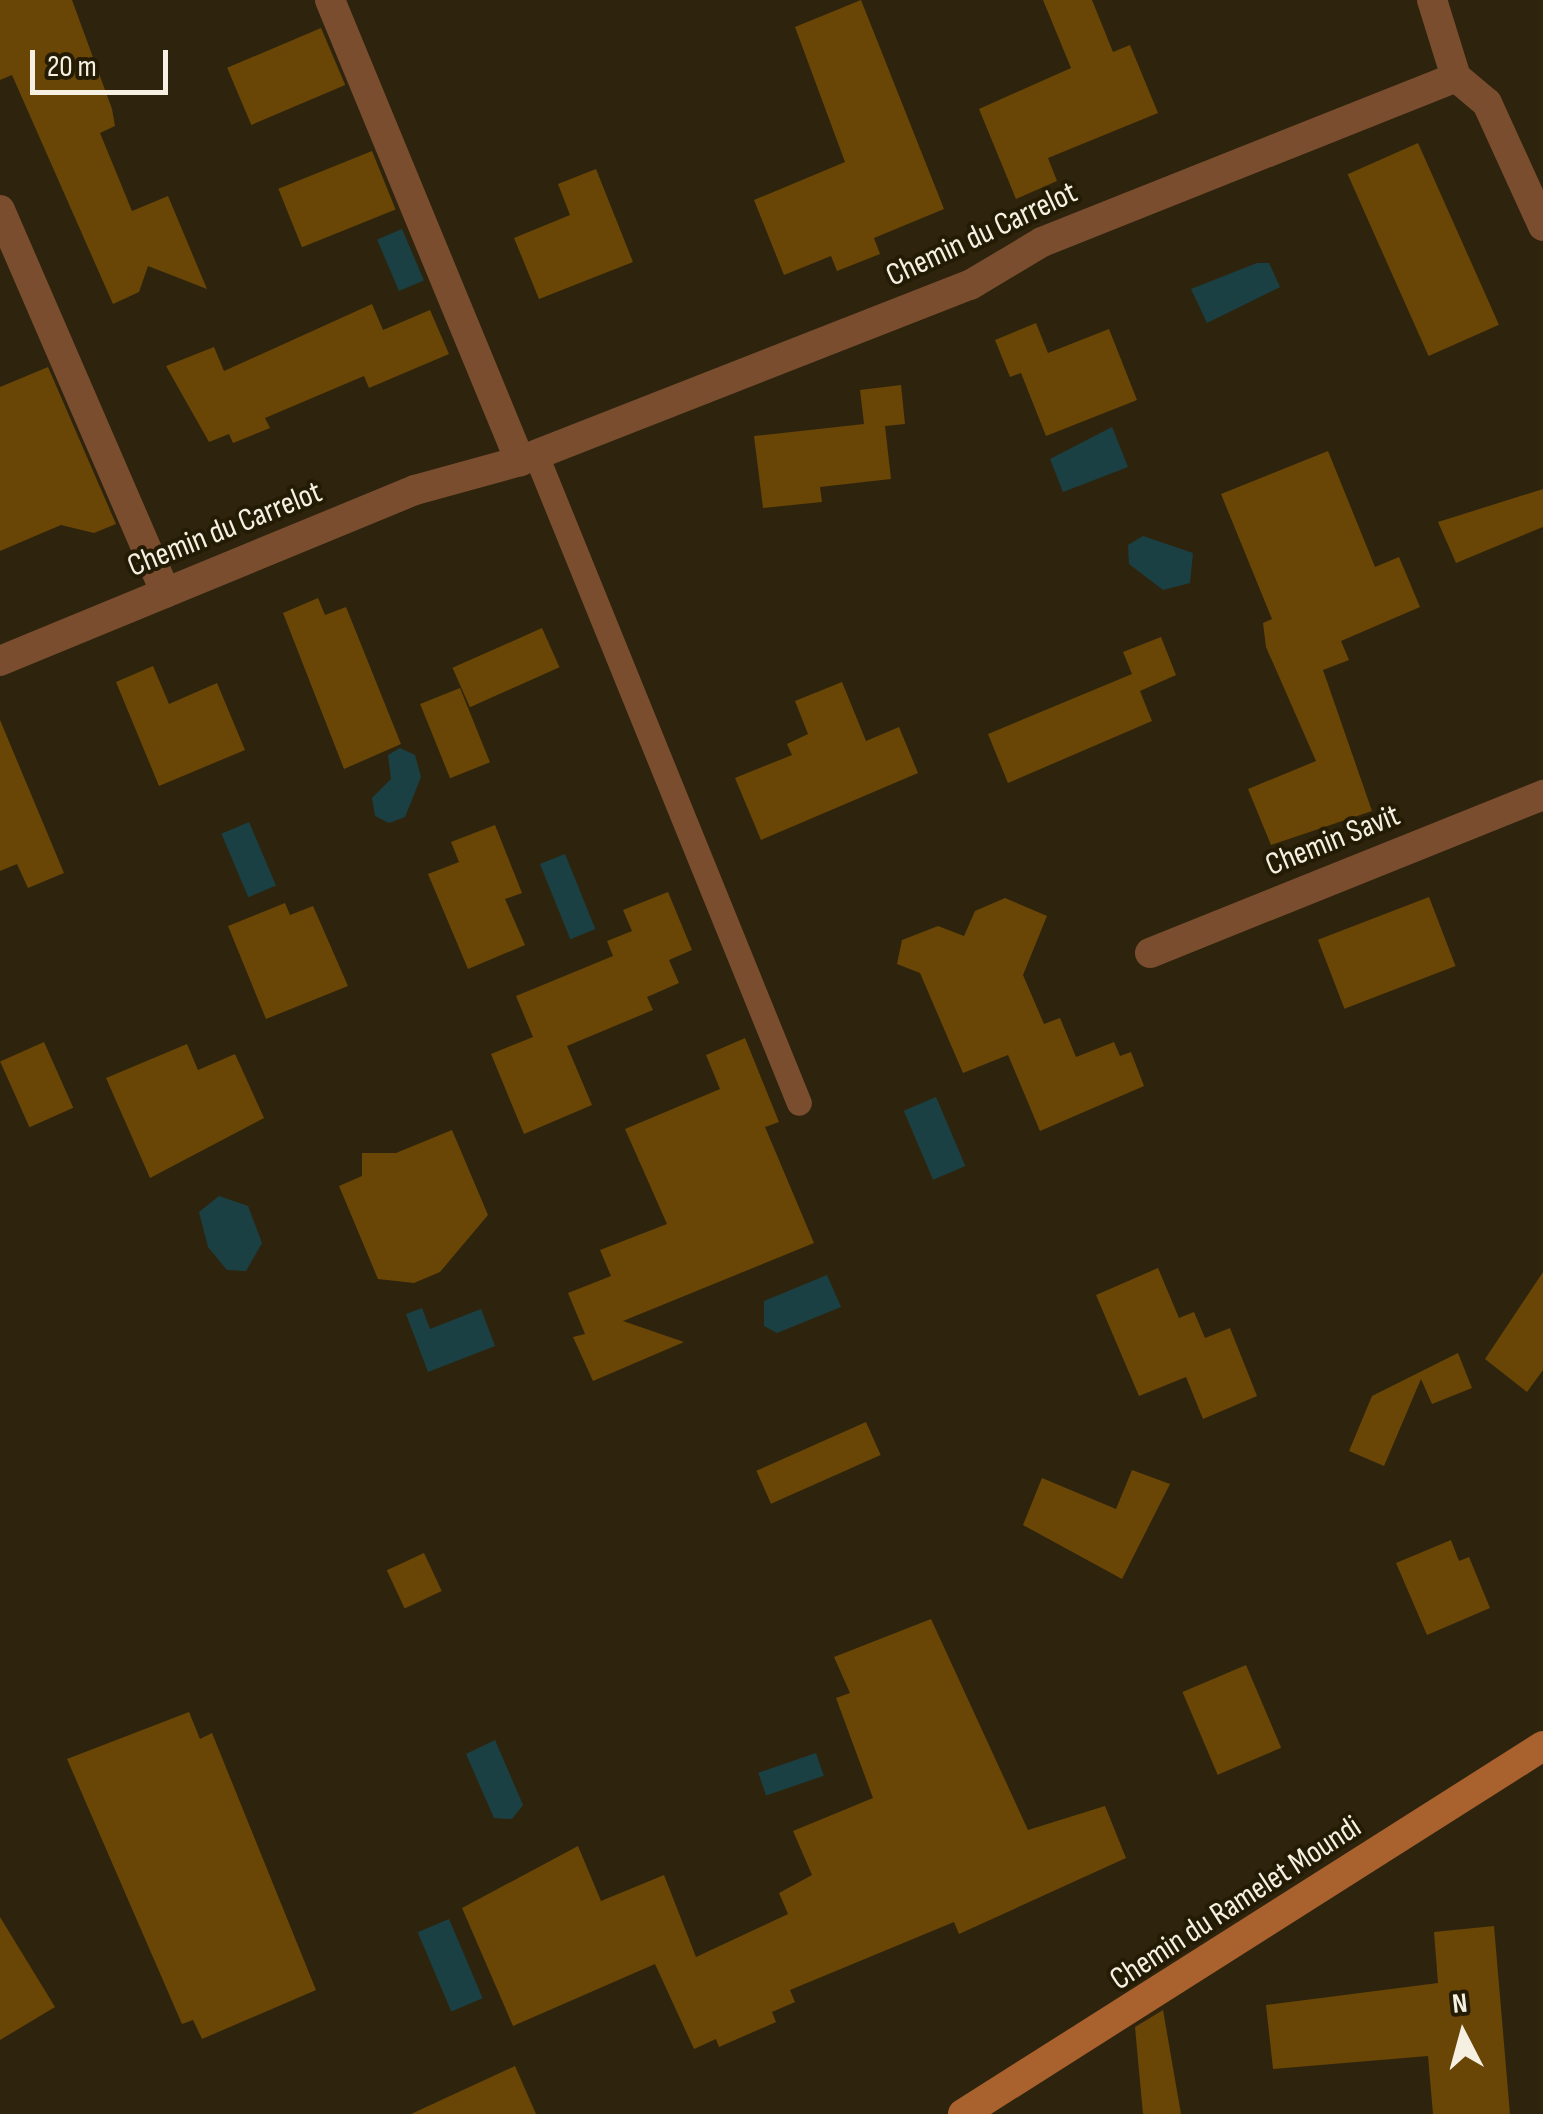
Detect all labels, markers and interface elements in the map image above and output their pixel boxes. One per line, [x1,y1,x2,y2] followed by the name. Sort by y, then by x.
[35,30,172,92] scale bar
[47,49,97,85] text: 20 m
[880,174,1084,296] street label: Chemin du Carrelot
[122,474,328,586] street label: Chemin du Carrelot
[1260,797,1406,885] street label: Chemin Savit
[1103,1809,1369,1999] street label: Chemin du Ramelet Moundi
[1413,1984,1513,2084] north arrow
[1451,1986,1469,2021] text: N

